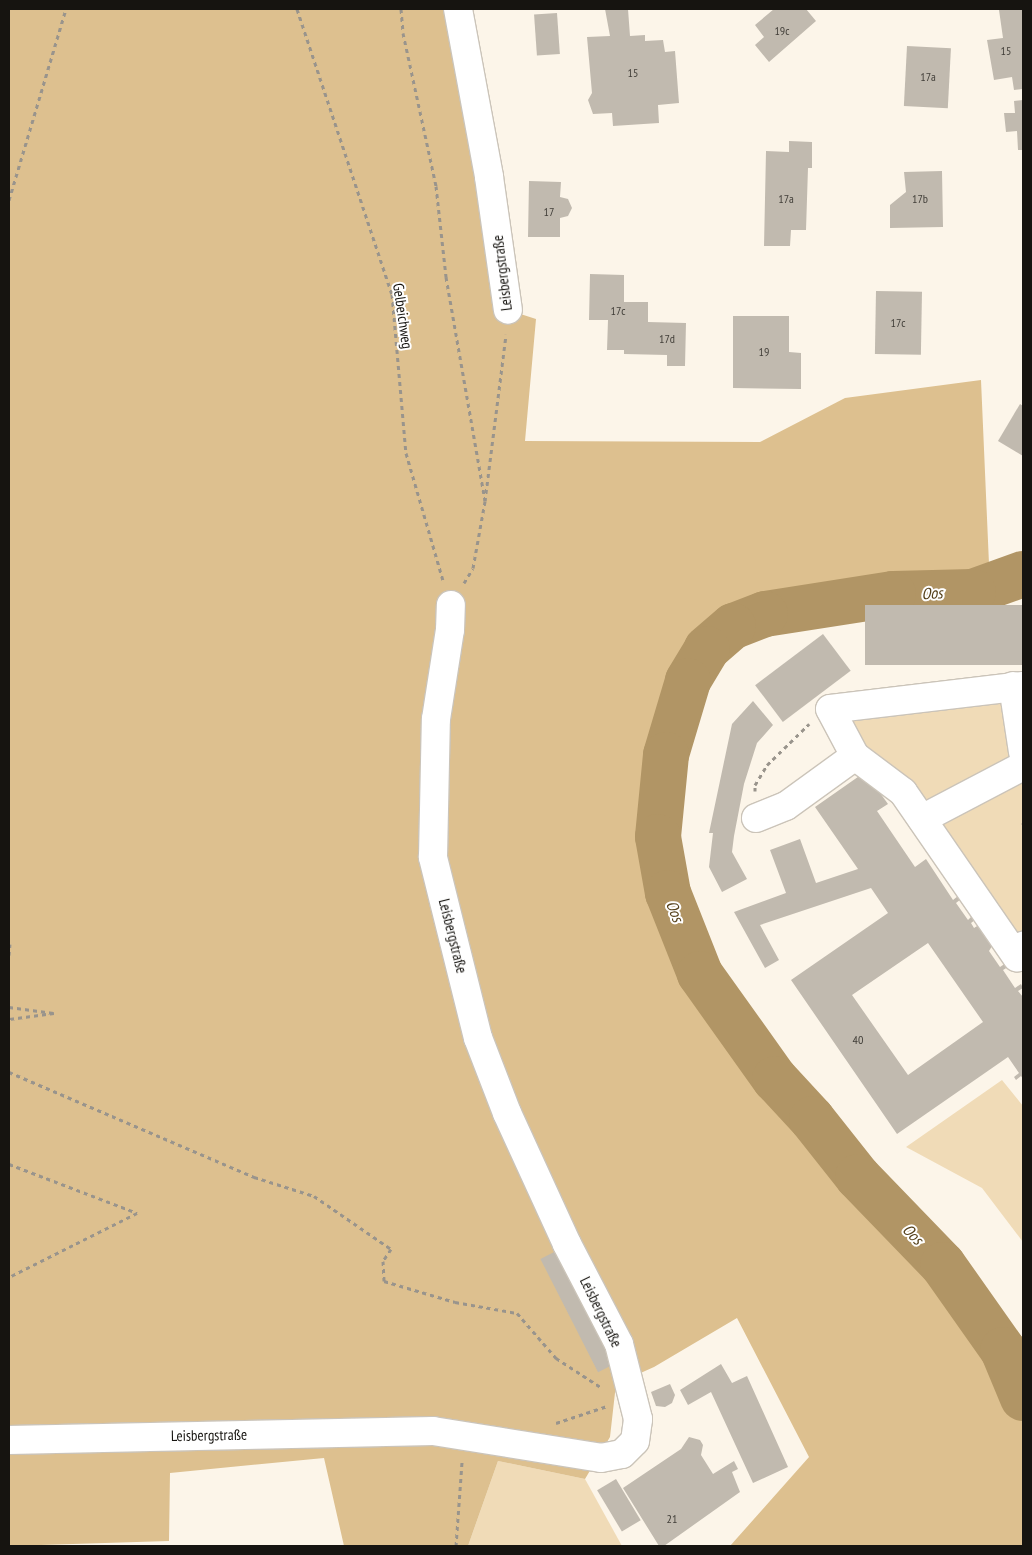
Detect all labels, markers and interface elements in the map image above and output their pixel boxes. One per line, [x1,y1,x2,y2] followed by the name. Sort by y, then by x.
[774,24,790,38] house number: 19c
[1001,44,1011,58] house number: 15
[628,66,638,80] house number: 15
[920,70,936,84] house number: 17a
[778,192,794,206] house number: 17a
[912,192,928,206] house number: 17b
[544,205,554,219] house number: 17
[488,234,516,312] street label: Leisbergstraße
[389,282,417,350] street label: Gelbeichweg
[611,304,625,318] house number: 17c
[891,316,905,330] house number: 17c
[659,332,675,346] house number: 17d
[759,345,769,359] house number: 19
[921,583,943,603] water label: Oos
[435,897,471,975] street label: Leisbergstraße
[662,898,688,924] water label: Oos
[853,1033,863,1047] house number: 40
[899,1220,927,1248] water label: Oos
[576,1274,626,1350] street label: Leisbergstraße
[171,1425,247,1445] street label: Leisbergstraße
[667,1512,677,1526] house number: 21

